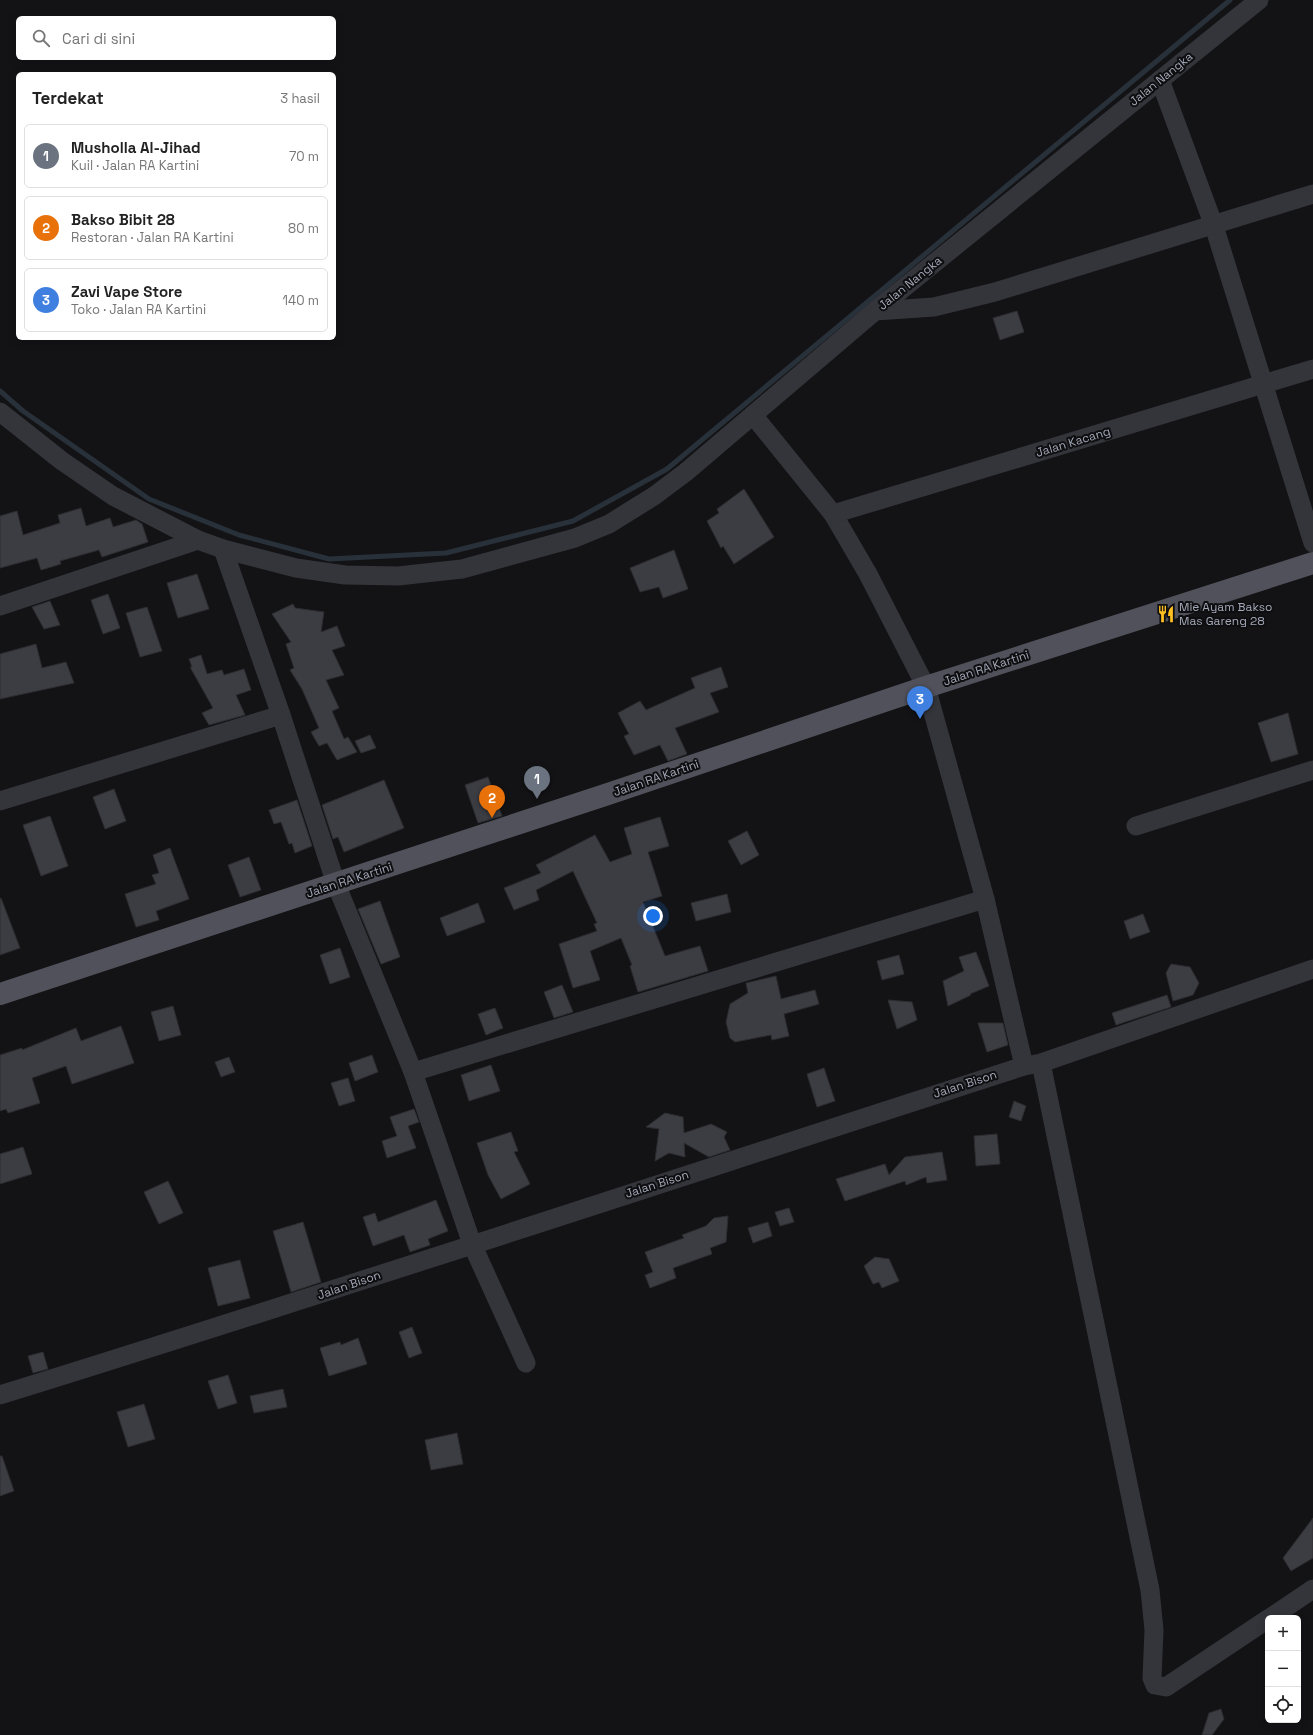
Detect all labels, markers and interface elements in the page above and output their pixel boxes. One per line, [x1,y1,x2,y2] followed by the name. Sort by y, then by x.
[16,16,336,60] search box
[30,27,52,49] icon: search
[62,29,135,48] text: Cari di sini
[1126,48,1196,109] street label: Jalan Nangka
[32,87,104,109] text: Terdekat
[280,90,320,107] text: 3 hasil
[71,138,200,157] text: Musholla Al-Jihad
[43,148,49,165] text: 1
[289,148,319,165] text: 70 m
[71,157,199,174] text: Kuil · Jalan RA Kartini
[71,210,175,229] text: Bakso Bibit 28
[42,220,50,237] text: 2
[288,220,319,237] text: 80 m
[71,229,234,246] text: Restoran · Jalan RA Kartini
[875,252,945,313] street label: Jalan Nangka
[71,282,182,301] text: Zavi Vape Store
[42,292,50,309] text: 3
[283,292,319,309] text: 140 m
[71,301,206,318] text: Toko · Jalan RA Kartini
[1034,423,1112,461] street label: Jalan Kacang
[1179,599,1272,629] place label: Mie Ayam Bakso Mas Gareng 28
[1156,604,1176,624] restaurant icon: Mie Ayam Bakso Mas Gareng 28
[941,647,1031,689] street label: Jalan RA Kartini
[907,686,933,719] pin: 3
[611,756,701,800] street label: Jalan RA Kartini
[524,766,550,799] pin: 1
[479,785,505,818] pin: 2
[304,859,394,901] street label: Jalan RA Kartini
[643,906,663,926] your location
[931,1066,999,1102] street label: Jalan Bison
[623,1166,691,1202] street label: Jalan Bison
[315,1267,383,1303] street label: Jalan Bison
[1265,1615,1301,1723] map controls
[1265,1615,1301,1651] button: +
[1265,1651,1301,1687] button: −
[1265,1687,1301,1723] button: locate

